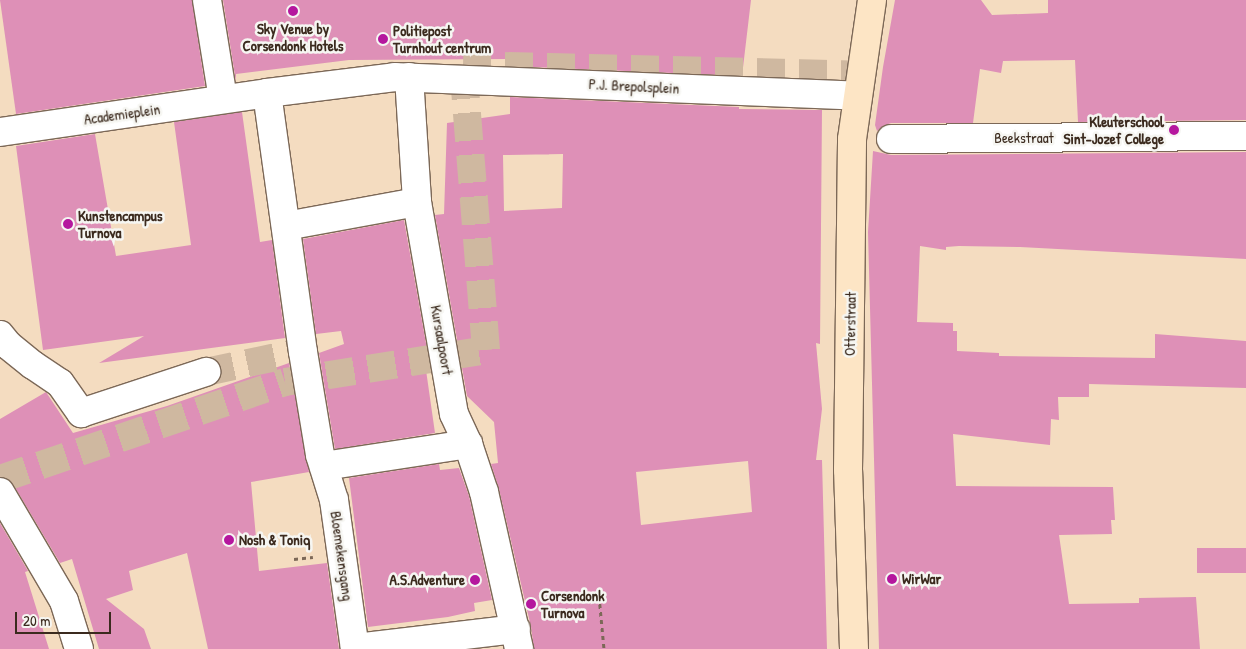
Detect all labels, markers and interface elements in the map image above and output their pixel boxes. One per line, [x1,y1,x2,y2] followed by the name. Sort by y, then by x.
[287,5,299,17] marker: Sky Venue by Corsendonk Hotels
[243,19,343,54] place label: Sky Venue by Corsendonk Hotels
[393,21,491,56] place label: Politiepost Turnhout centrum
[377,33,389,45] marker: Politiepost Turnhout centrum
[588,75,680,97] street label: P.J. Brepolsplein
[83,100,161,128] street label: Academieplein
[1064,112,1164,147] place label: Kleuterschool Sint-Jozef College
[1168,124,1180,136] marker: Kleuterschool Sint-Jozef College
[994,129,1054,147] street label: Beekstraat
[78,206,162,241] place label: Kunstencampus Turnova
[62,218,74,230] marker: Kunstencampus Turnova
[840,292,860,356] street label: Otterstraat
[427,304,457,376] street label: Kursaalpoort
[327,510,357,602] street label: Bloemekensgang
[239,531,310,549] place label: Nosh & Toniq
[223,534,235,546] marker: Nosh & Toniq
[902,570,941,588] place label: WirWar
[390,571,465,589] place label: A.S.Adventure
[886,573,898,585] marker: WirWar
[469,574,481,586] marker: A.S.Adventure
[541,586,604,621] place label: Corsendonk Turnova
[525,598,537,610] marker: Corsendonk Turnova
[18,602,114,634] scale bar
[23,610,50,631] text: 20 m

